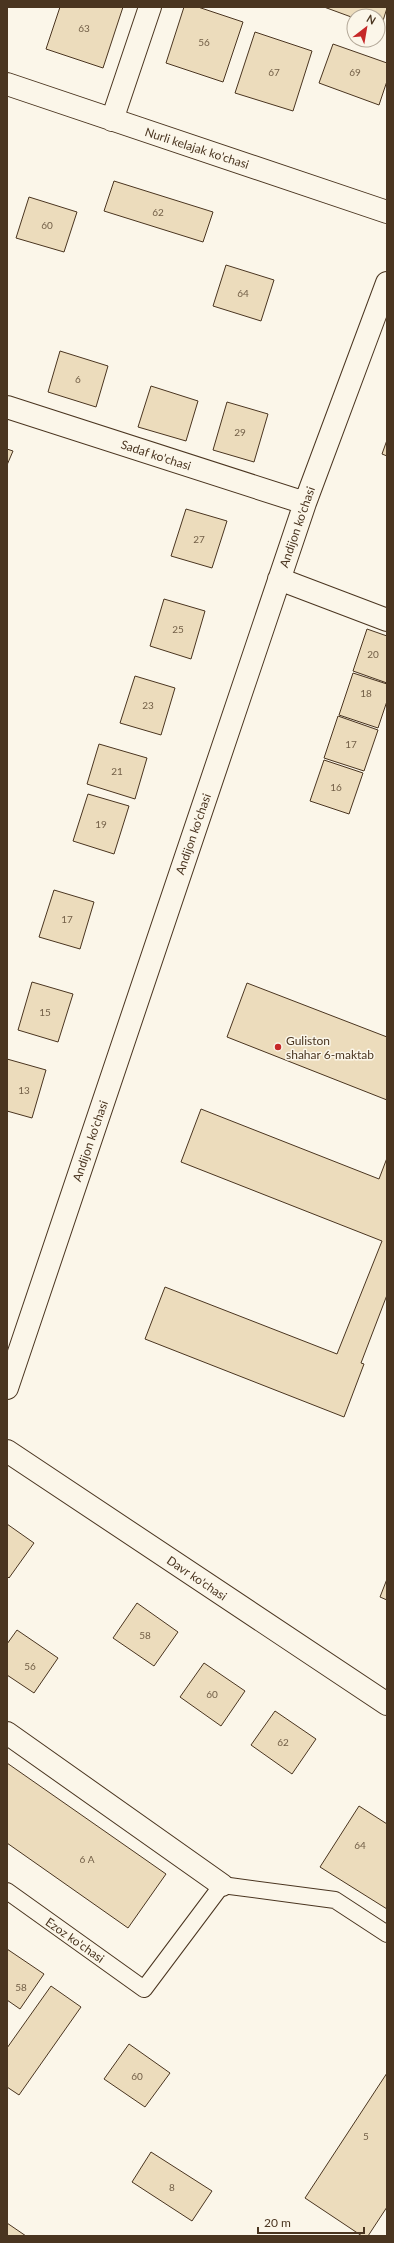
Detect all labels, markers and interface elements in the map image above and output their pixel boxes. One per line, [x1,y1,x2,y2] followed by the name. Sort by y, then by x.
[346,8,386,48] north arrow
[364,11,378,27] text: N
[78,22,90,34] house number: 63
[198,36,210,48] house number: 56
[268,66,280,78] house number: 67
[349,66,361,78] house number: 69
[143,124,251,172] street label: Nurli kelajak ko'chasi
[152,206,164,218] house number: 62
[41,219,53,231] house number: 60
[237,287,249,299] house number: 64
[75,373,81,385] house number: 6
[234,426,246,438] house number: 29
[119,437,193,473] street label: Sadaf ko'chasi
[276,484,318,570] street label: Andijon ko'chasi
[193,533,205,545] house number: 27
[172,623,184,635] house number: 25
[367,648,379,660] house number: 20
[360,687,372,699] house number: 18
[142,699,154,711] house number: 23
[345,738,357,750] house number: 17
[111,765,123,777] house number: 21
[330,781,342,793] house number: 16
[172,791,214,877] street label: Andijon ko'chasi
[95,818,107,830] house number: 19
[61,913,73,925] house number: 17
[39,1006,51,1018] house number: 15
[286,1033,374,1062] place label: Guliston shahar 6-maktab
[273,1042,283,1052] marker: Guliston shahar 6-maktab
[18,1084,30,1096] house number: 13
[69,1098,111,1184] street label: Andijon ko'chasi
[164,1552,230,1604] street label: Davr ko'chasi
[139,1629,151,1641] house number: 58
[24,1660,36,1672] house number: 56
[206,1688,218,1700] house number: 60
[277,1736,289,1748] house number: 62
[354,1839,366,1851] house number: 64
[79,1853,95,1865] house number: 6 А
[43,1914,107,1966] street label: Ezoz ko'chasi
[15,1981,27,1993] house number: 58
[131,2070,143,2082] house number: 60
[363,2130,369,2142] house number: 5
[169,2181,175,2193] house number: 8
[258,2209,364,2235] scale bar
[264,2215,291,2230] text: 20 m

